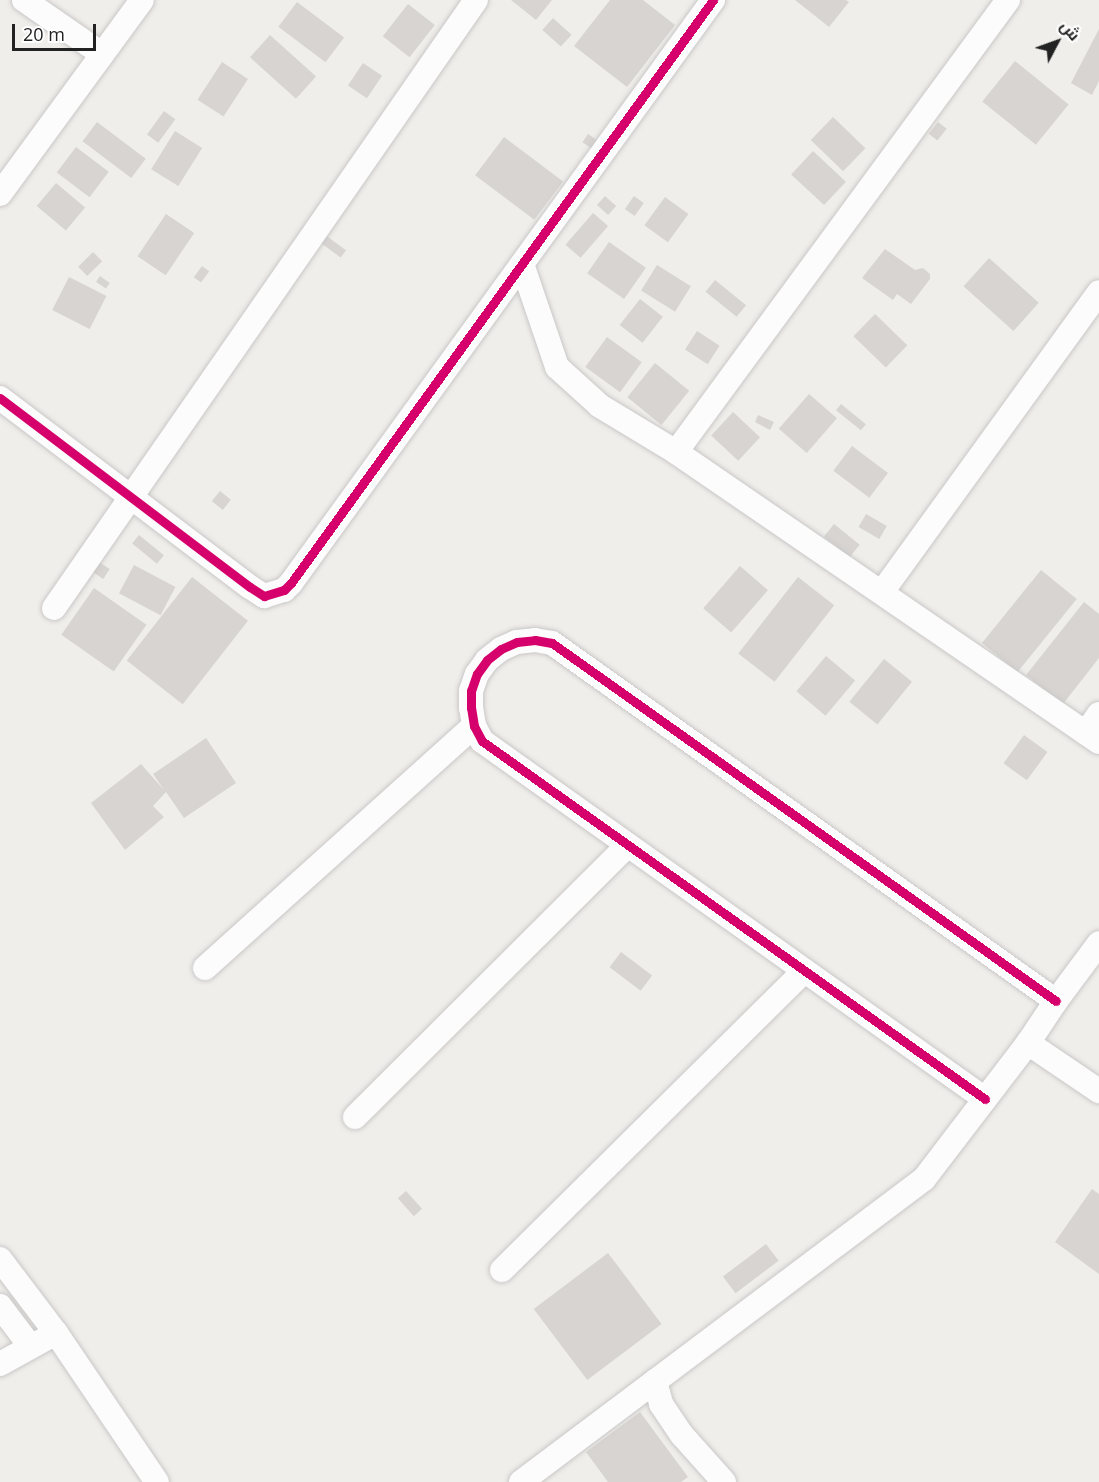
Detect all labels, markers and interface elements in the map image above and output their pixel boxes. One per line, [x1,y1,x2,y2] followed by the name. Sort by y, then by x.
[15,12,99,50] scale bar
[1027,12,1087,72] north arrow
[1056,15,1086,45] text: ش
[23,22,65,46] text: 20 m

